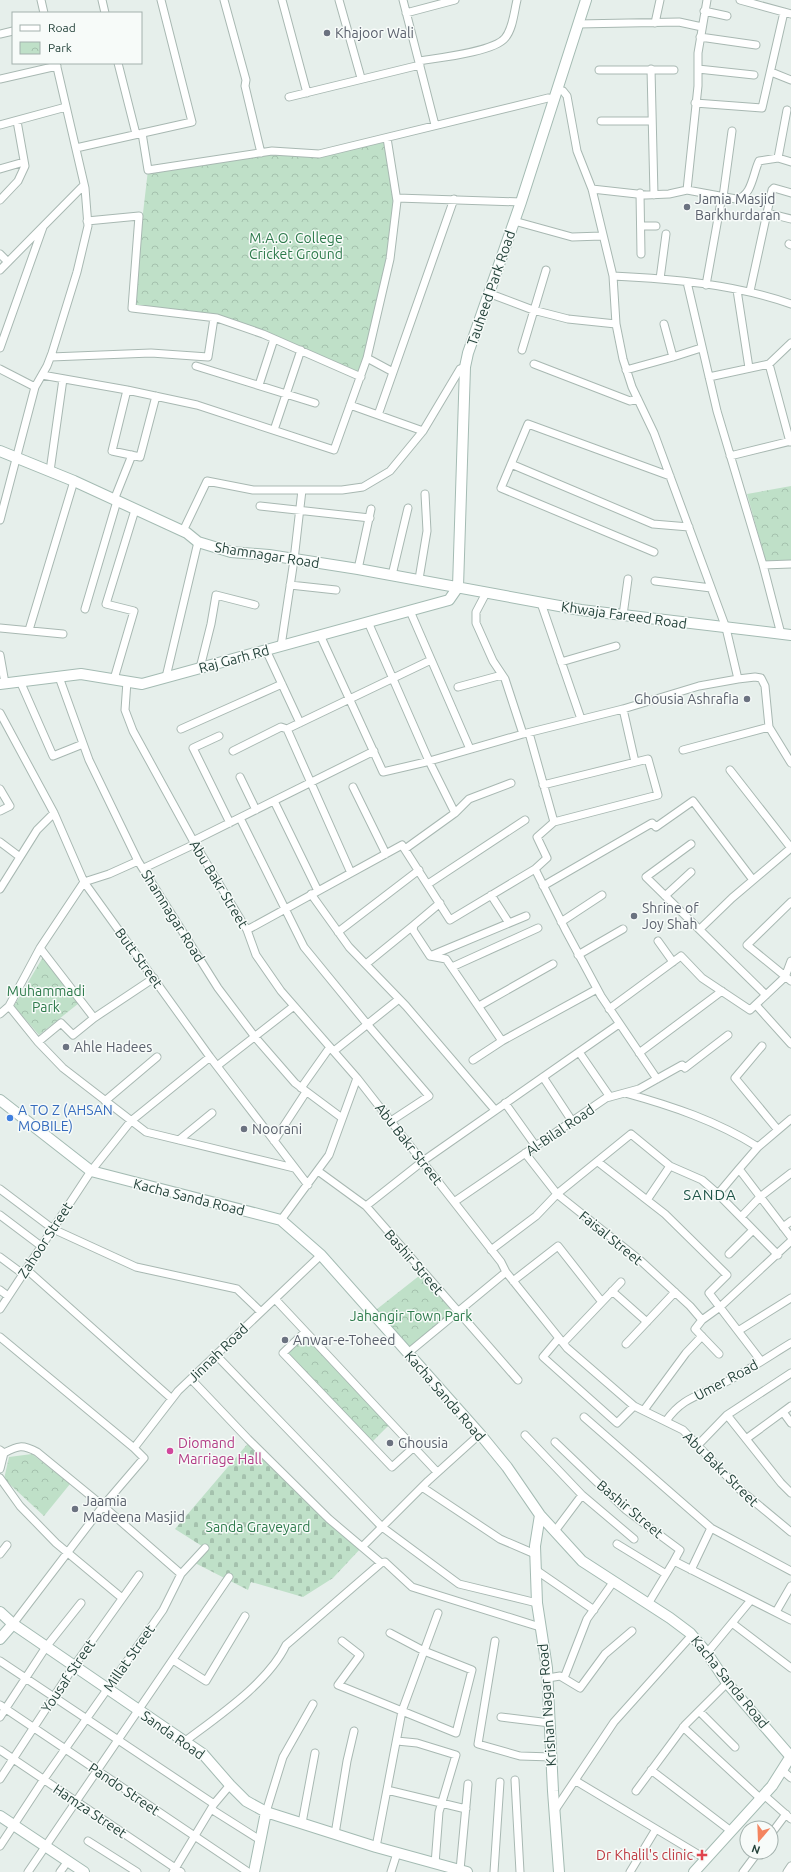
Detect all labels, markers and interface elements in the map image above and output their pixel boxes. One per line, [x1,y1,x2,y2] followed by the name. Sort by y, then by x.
[12,12,142,64] legend
[48,21,76,34] text: Road
[335,25,414,41] place label: Khajoor Wali
[322,28,332,38] marker: Khajoor Wali
[48,41,72,54] text: Park
[695,191,781,223] place label: Jamia Masjid Barkhurdaran
[682,202,692,212] marker: Jamia Masjid Barkhurdaran
[464,228,518,348] street label: Tauheed Park Road
[249,230,343,262] park label: M.A.O. College Cricket Ground
[213,539,321,571] street label: Shamnagar Road
[560,598,688,632] street label: Khwaja Fareed Road
[197,642,271,676] street label: Raj Garh Rd
[634,691,739,707] place label: Ghousia Ashrafia
[742,694,752,704] marker: Ghousia Ashrafia
[187,837,252,931] street label: Abu Bakr Street
[138,867,208,965] street label: Shamnagar Road
[642,900,699,932] place label: Shrine of Joy Shah
[629,911,639,921] marker: Shrine of Joy Shah
[112,925,166,991] street label: Butt Street
[7,983,85,1015] park label: Muhammadi Park
[74,1039,152,1055] place label: Ahle Hadees
[61,1042,71,1052] marker: Ahle Hadees
[372,1100,446,1188] street label: Abu Bakr Street
[523,1101,597,1159] street label: Al-Bilal Road
[18,1102,113,1134] place label: A TO Z (AHSAN MOBILE)
[5,1113,15,1123] marker: A TO Z (AHSAN MOBILE)
[252,1121,302,1137] place label: Noorani
[239,1124,249,1134] marker: Noorani
[132,1175,246,1219] street label: Kacha Sanda Road
[683,1186,737,1203] district label: SANDA
[15,1199,76,1281] street label: Zahoor Street
[576,1208,646,1269] street label: Faisal Street
[381,1226,447,1298] street label: Bashir Street
[350,1308,472,1324] park label: Jahangir Town Park
[185,1321,251,1385] street label: Jinnah Road
[293,1332,395,1348] place label: Anwar-e-Toheed
[280,1335,290,1345] marker: Anwar-e-Toheed
[402,1348,488,1444] street label: Kacha Sanda Road
[691,1356,761,1404] street label: Umer Road
[680,1428,762,1510] street label: Abu Bakr Street
[178,1435,262,1467] place label: Diomand Marriage Hall
[398,1435,448,1451] place label: Ghousia
[385,1438,395,1448] marker: Ghousia
[165,1446,175,1456] marker: Diomand Marriage Hall
[594,1477,667,1542] street label: Bashir Street
[83,1493,185,1525] place label: Jaamia Madeena Masjid
[70,1504,80,1514] marker: Jaamia Madeena Masjid
[206,1519,310,1535] park label: Sanda Graveyard
[100,1621,158,1695] street label: Millat Street
[688,1633,772,1731] street label: Kacha Sanda Road
[38,1636,99,1716] street label: Yousaf Street
[535,1643,559,1767] street label: Krishan Nagar Road
[138,1707,208,1763] street label: Sanda Road
[85,1759,163,1819] street label: Pando Street
[50,1781,130,1842] street label: Hamza Street
[739,1820,779,1860] north arrow
[750,1842,762,1856] text: N
[596,1847,693,1863] place label: Dr Khalil's clinic
[696,1849,708,1861] marker: Dr Khalil's clinic

